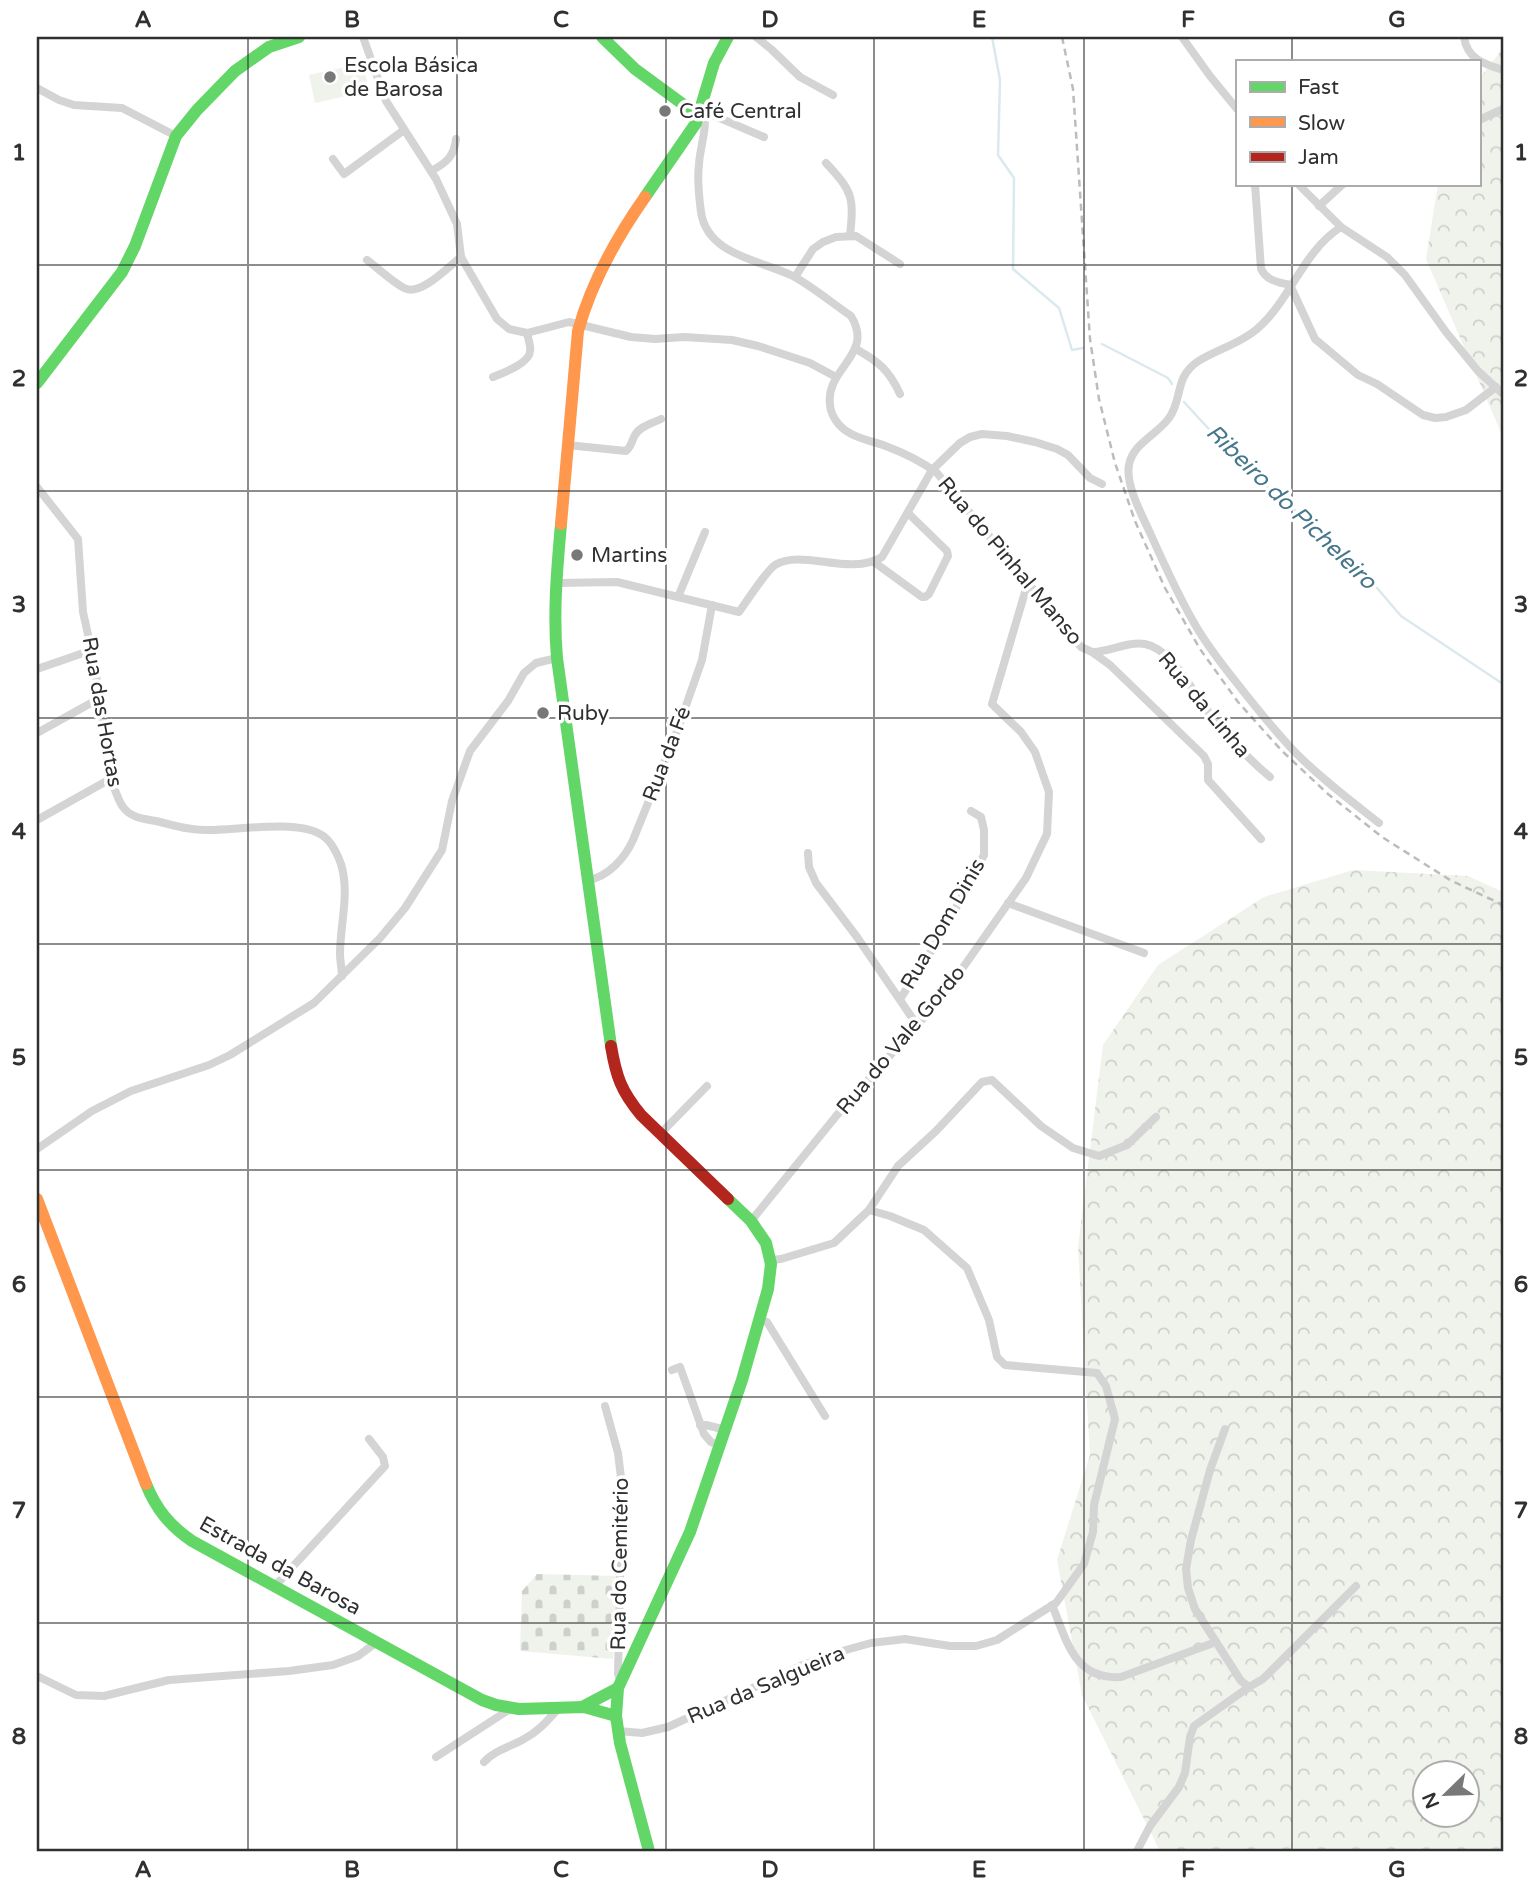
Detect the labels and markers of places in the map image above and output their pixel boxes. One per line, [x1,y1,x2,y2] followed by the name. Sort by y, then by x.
[344,53,478,102] place label: Escola Básica de Barosa
[322,69,338,85] marker: Escola Básica de Barosa
[679,99,802,124] place label: Café Central
[657,103,673,119] marker: Café Central
[591,543,667,568] place label: Martins
[569,547,585,563] marker: Martins
[557,701,609,726] place label: Ruby
[535,705,551,721] marker: Ruby

